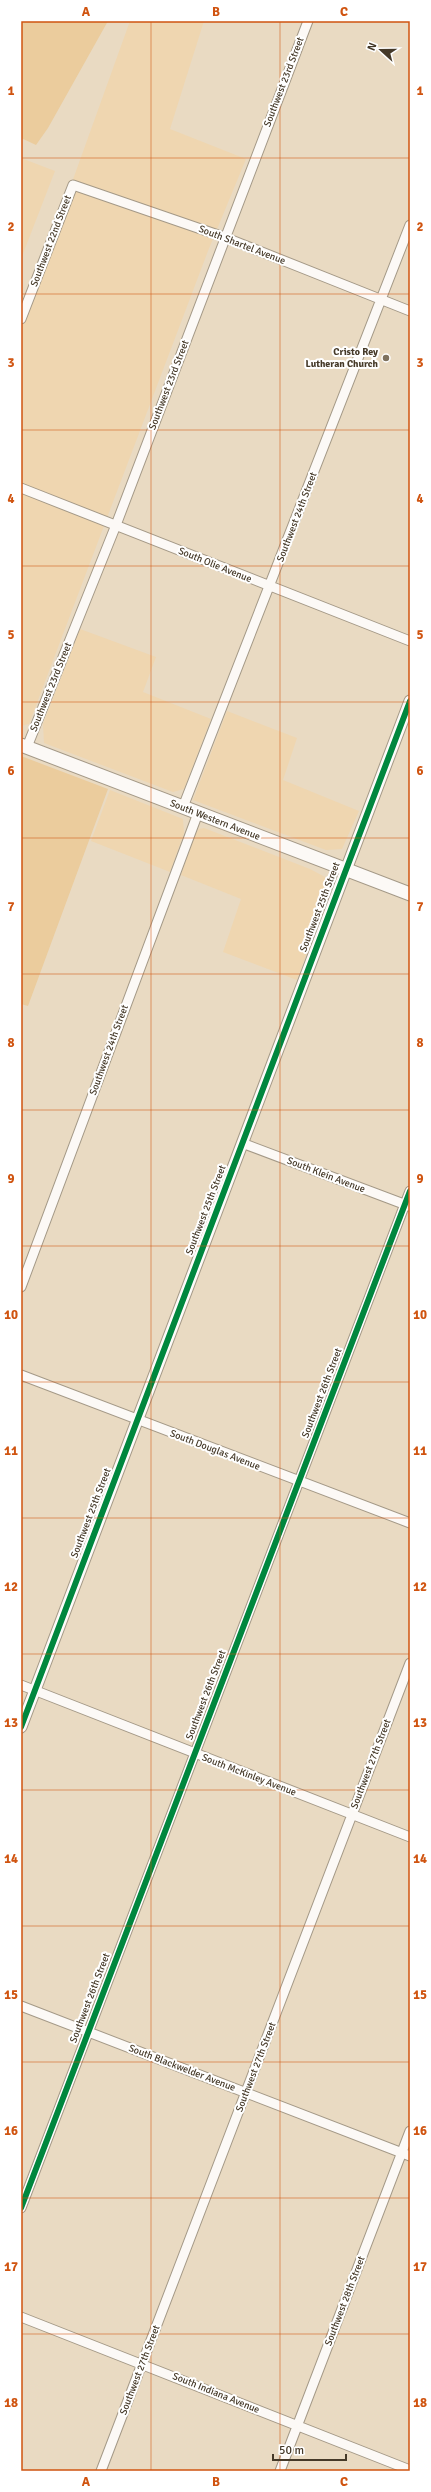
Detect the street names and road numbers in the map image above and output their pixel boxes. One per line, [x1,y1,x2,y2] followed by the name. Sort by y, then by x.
[261,35,307,129] street label: Southwest 23rd Street
[28,193,74,288] street label: Southwest 22nd Street
[197,223,287,267] street label: South Shartel Avenue
[146,338,192,432] street label: Southwest 23rd Street
[274,470,320,564] street label: Southwest 24th Street
[177,545,253,585] street label: South Olie Avenue
[28,640,75,733] street label: Southwest 23rd Street
[168,797,262,843] street label: South Western Avenue
[297,860,343,954] street label: Southwest 25th Street
[87,1003,131,1097] street label: Southwest 24th Street
[285,1155,367,1195] street label: South Klein Avenue
[183,1163,229,1257] street label: Southwest 25th Street
[299,1346,345,1440] street label: Southwest 26th Street
[168,1427,262,1473] street label: South Douglas Avenue
[68,1466,114,1560] street label: Southwest 25th Street
[183,1648,229,1742] street label: Southwest 26th Street
[348,1717,394,1811] street label: Southwest 27th Street
[200,1751,298,1799] street label: South McKinley Avenue
[67,1951,113,2045] street label: Southwest 26th Street
[233,2020,279,2114] street label: Southwest 27th Street
[127,2042,237,2094] street label: South Blackwelder Avenue
[322,2254,368,2348] street label: Southwest 28th Street
[117,2323,163,2417] street label: Southwest 27th Street
[171,2370,261,2416] street label: South Indiana Avenue

